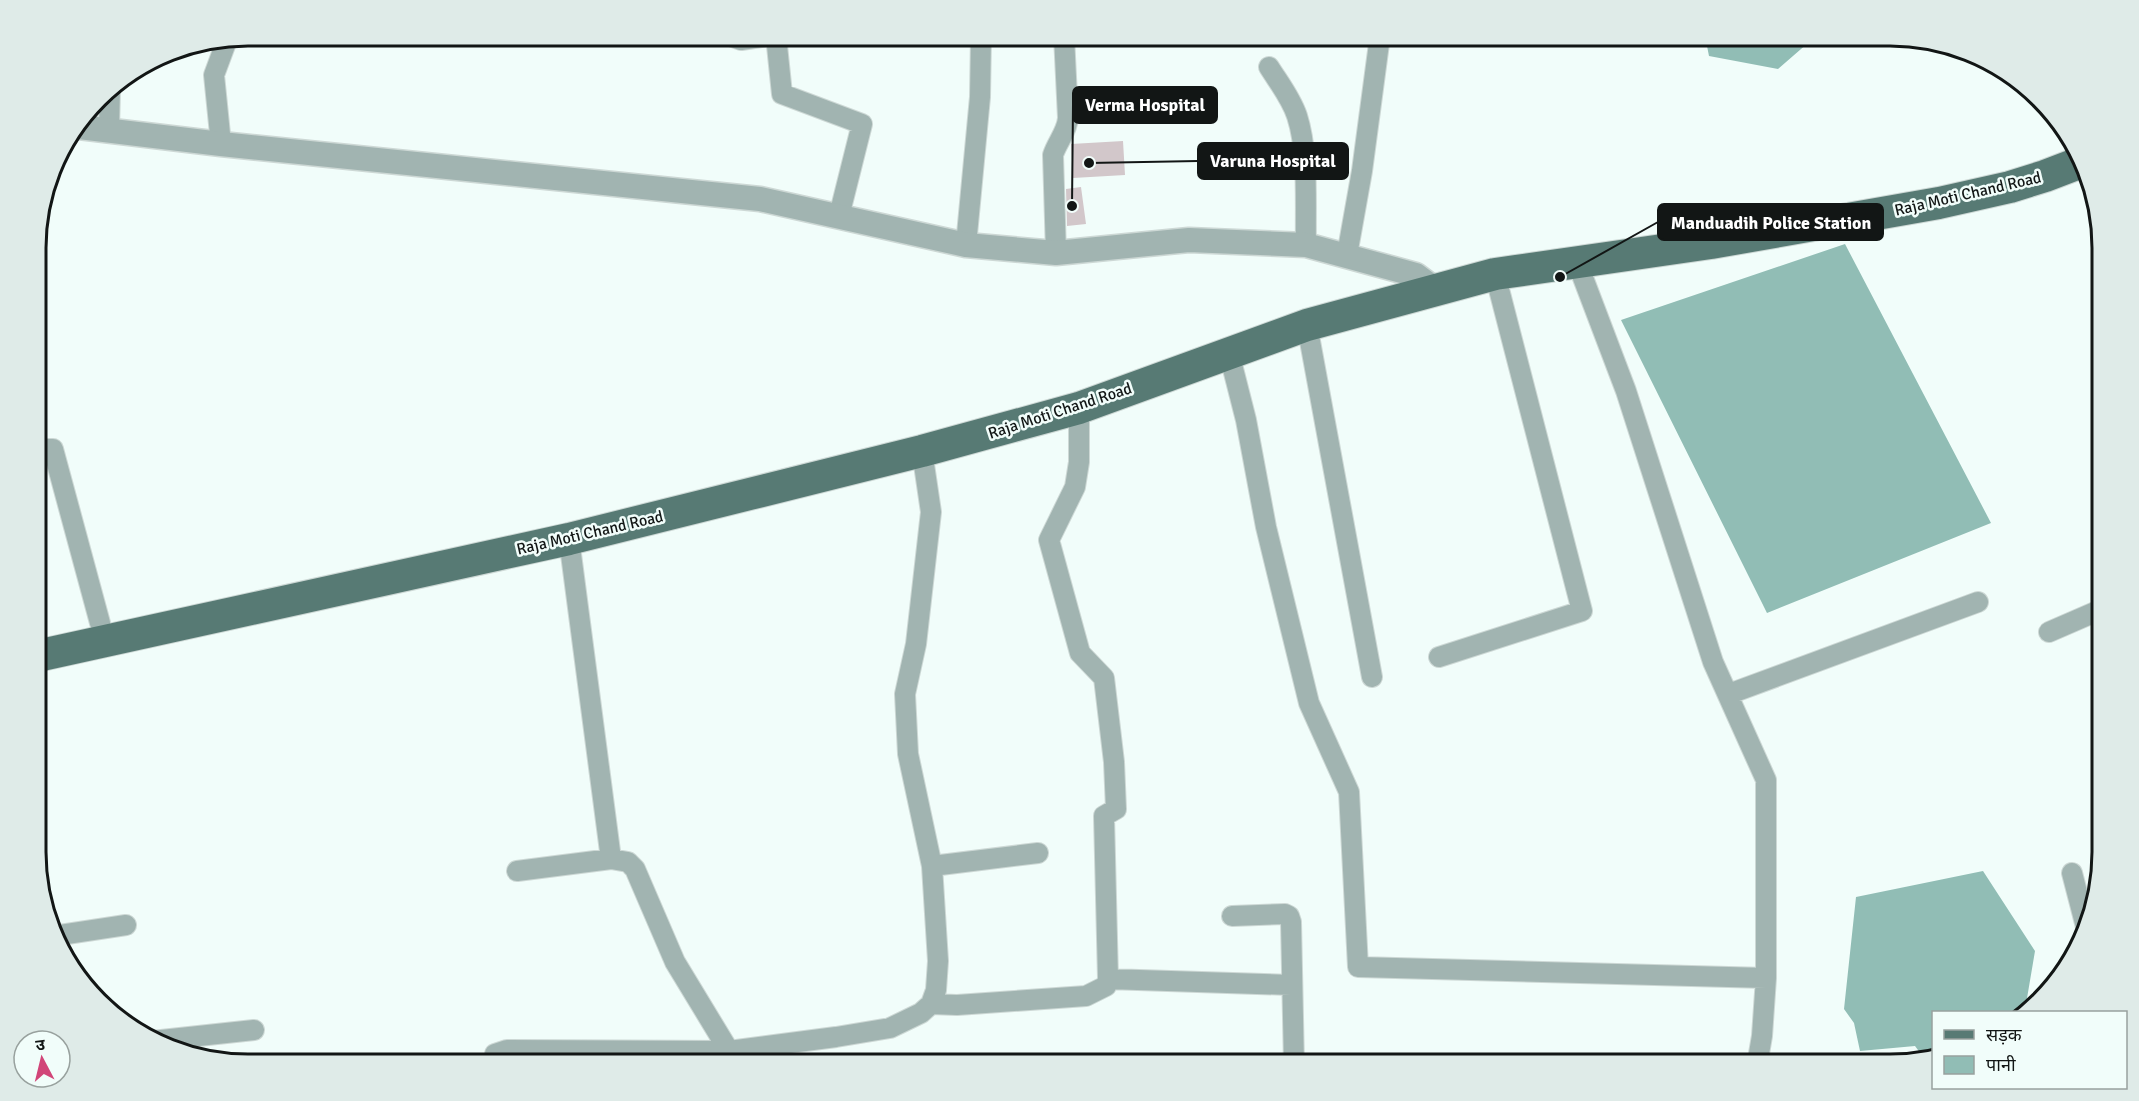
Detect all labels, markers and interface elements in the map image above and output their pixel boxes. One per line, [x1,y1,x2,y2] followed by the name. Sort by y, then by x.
[1073,87,1217,123] callout: Verma Hospital
[1085,94,1205,116] text: Verma Hospital
[1198,143,1348,179] callout: Varuna Hospital
[1210,150,1336,172] text: Varuna Hospital
[1893,167,2043,221] street label: Raja Moti Chand Road
[1658,204,1883,240] callout: Manduadih Police Station
[1671,212,1871,234] text: Manduadih Police Station
[986,378,1134,444] street label: Raja Moti Chand Road
[515,506,665,560] street label: Raja Moti Chand Road
[1932,1011,2127,1089] legend
[1986,1024,2023,1046] text: सड़क
[12,1029,72,1089] north arrow
[34,1035,47,1056] text: उ
[1986,1054,2016,1076] text: पानी

